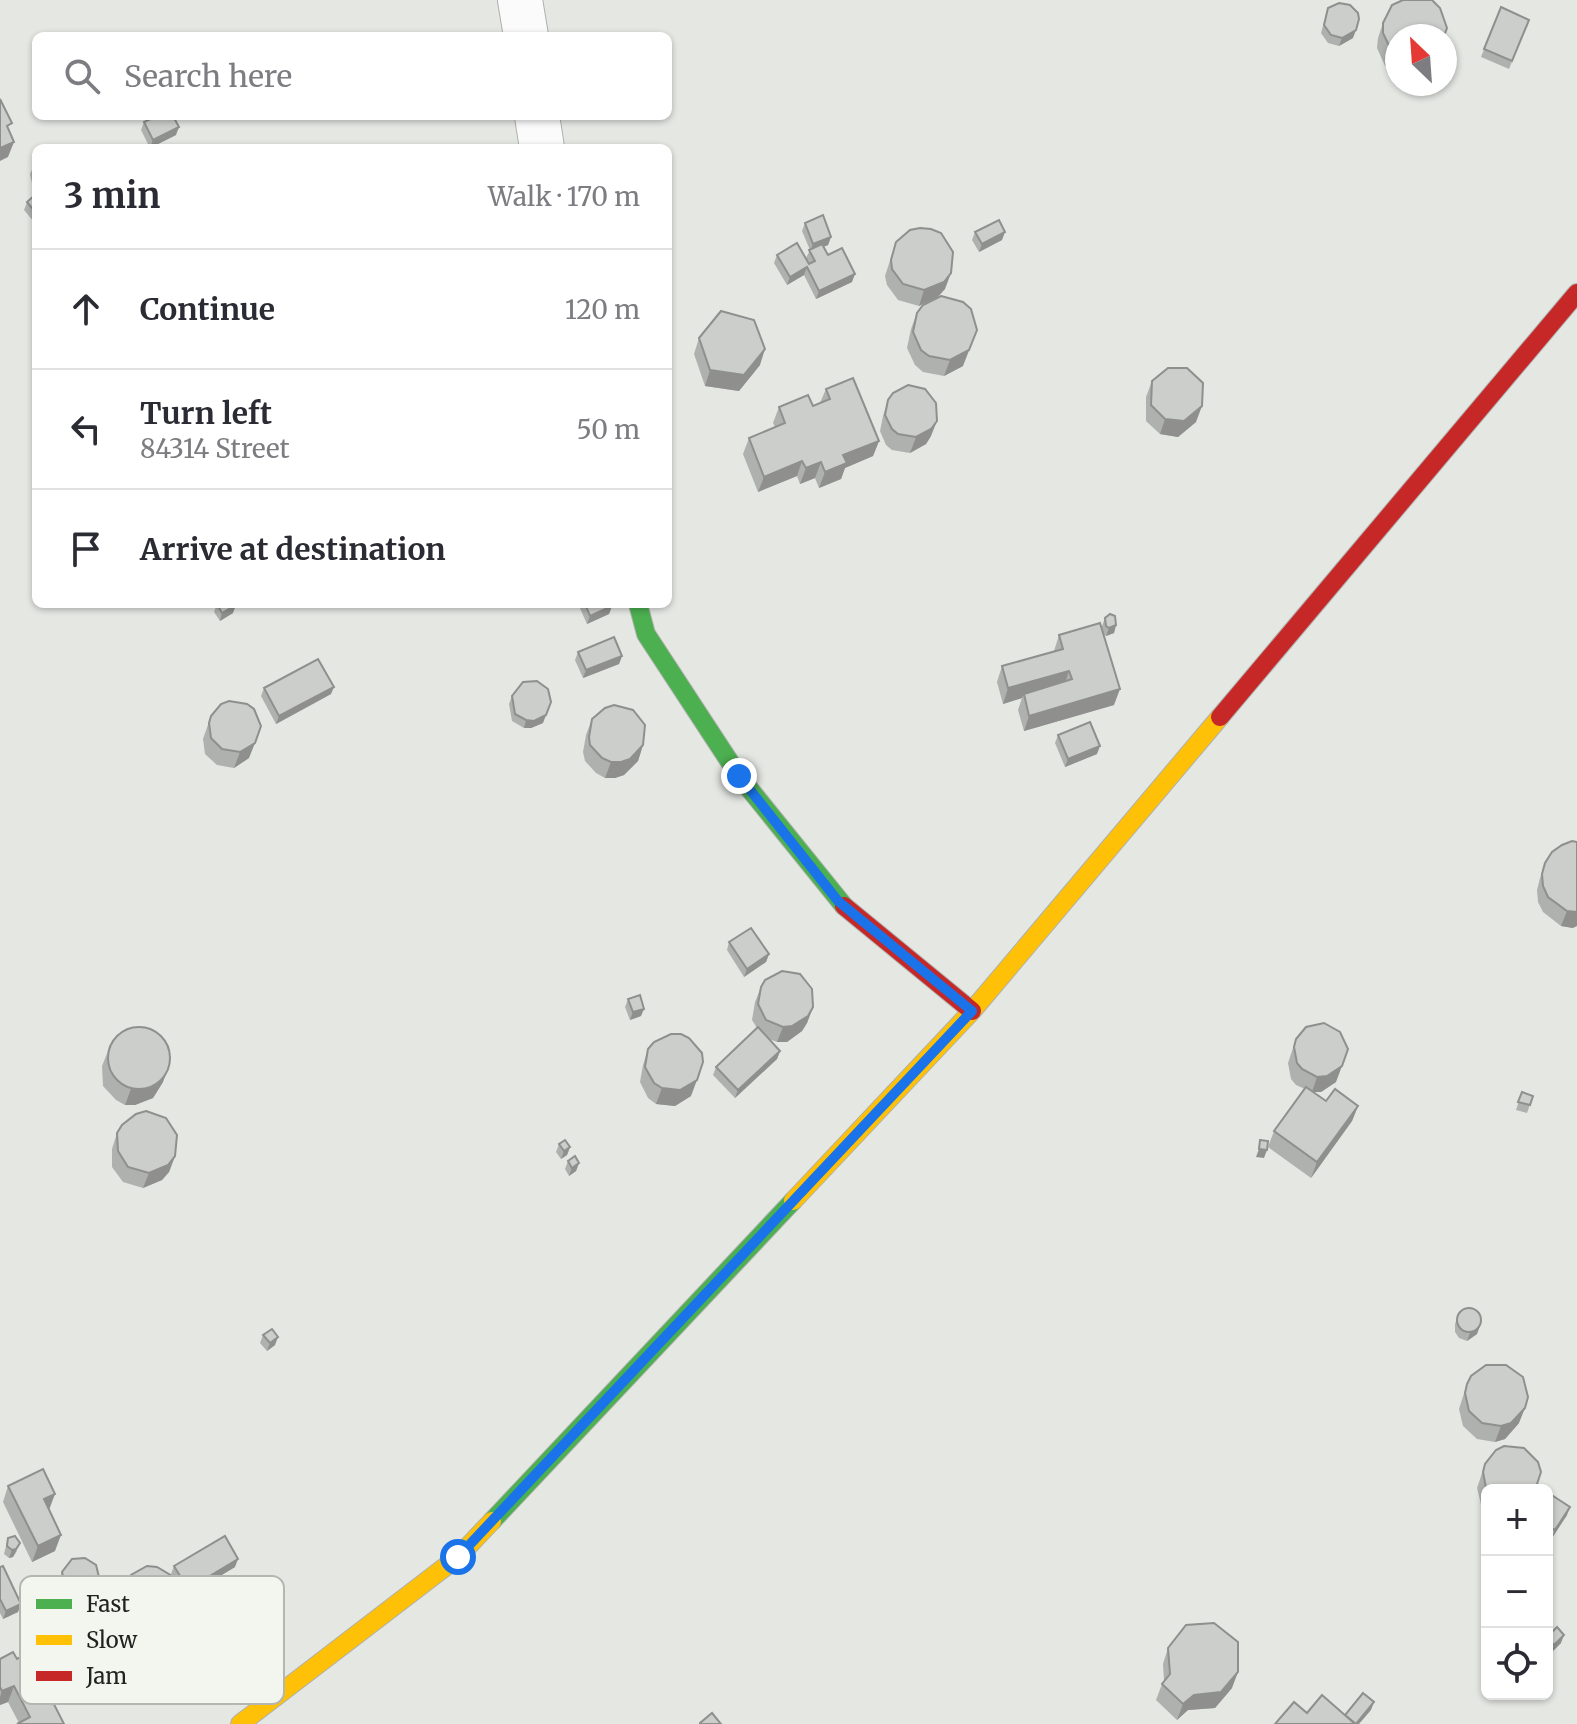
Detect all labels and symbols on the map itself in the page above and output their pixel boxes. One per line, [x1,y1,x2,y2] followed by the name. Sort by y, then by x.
[1385,24,1457,96] north arrow
[721,758,757,794] route end
[440,1539,476,1575] route start
[20,1576,284,1704] legend
[86,1590,130,1618] text: Fast
[86,1626,137,1654] text: Slow
[85,1662,127,1690] text: Jam

